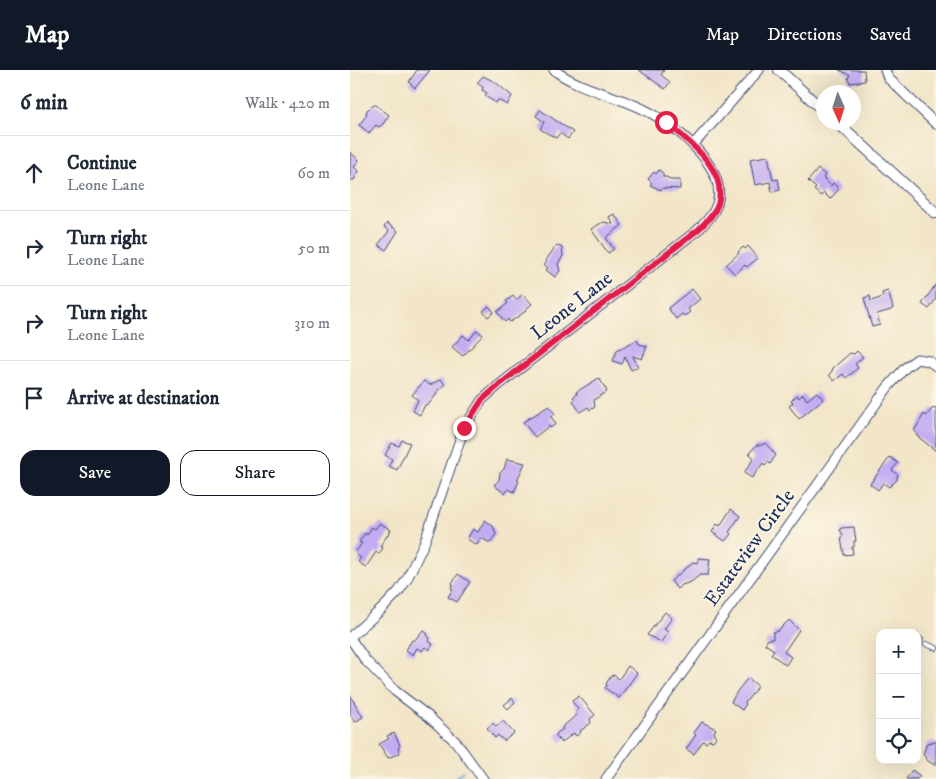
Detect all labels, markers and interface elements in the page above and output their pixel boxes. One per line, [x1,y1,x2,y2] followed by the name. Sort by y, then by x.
[25,20,69,50] text: Map
[706,24,739,46] text: Map
[767,24,842,46] text: Directions
[870,24,911,46] text: Saved
[816,85,861,130] north arrow
[20,90,68,116] text: 6 min
[245,93,330,113] text: Walk · 420 m
[655,111,678,134] route start
[67,152,137,175] text: Continue
[20,159,48,187] icon: ahead
[298,163,330,183] text: 60 m
[67,175,145,195] text: Leone Lane
[67,227,147,250] text: Turn right
[20,234,48,262] icon: right
[298,238,330,258] text: 50 m
[67,250,145,270] text: Leone Lane
[526,266,618,346] street label: Leone Lane
[67,302,147,325] text: Turn right
[20,309,48,337] icon: right
[294,313,330,333] text: 310 m
[67,325,145,345] text: Leone Lane
[20,384,48,412] icon: arrive
[67,387,219,410] text: Arrive at destination
[453,417,476,440] route end
[20,450,170,496] button: Save
[180,450,330,496] button: Share
[699,485,801,611] street label: Estateview Circle
[876,629,921,764] map controls
[876,629,921,674] button: +
[876,674,921,719] button: −
[876,719,921,764] button: locate

